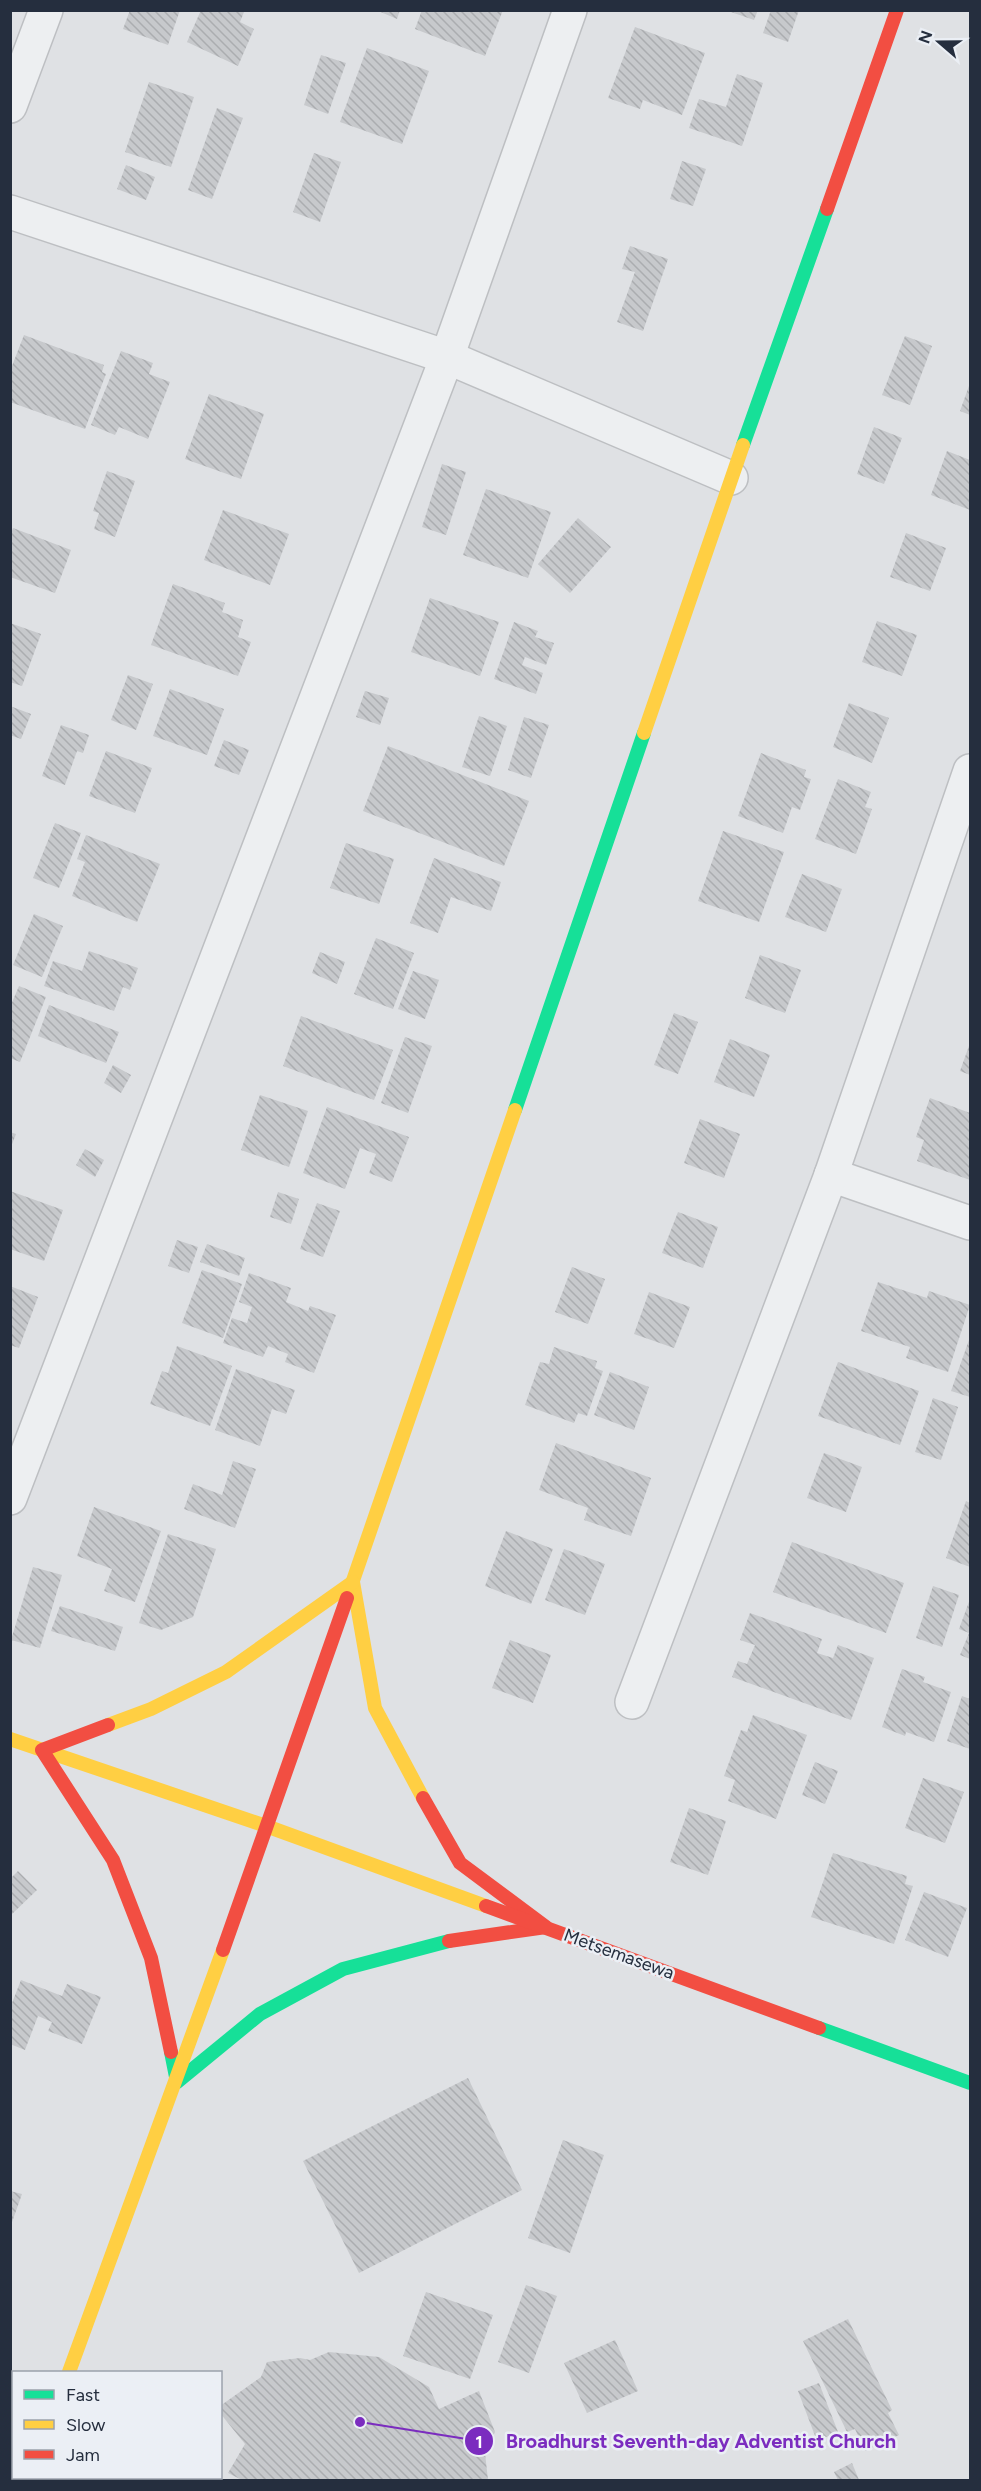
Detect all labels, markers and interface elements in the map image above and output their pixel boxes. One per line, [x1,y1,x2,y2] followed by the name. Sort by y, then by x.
[909,12,969,72] north arrow
[914,28,936,46] text: N
[561,1924,677,1984] street label: Metsemasewa
[12,2371,222,2479] legend
[66,2384,100,2406] text: Fast
[66,2414,105,2436] text: Slow
[464,2422,909,2460] callout: Broadhurst Seventh-day Adventist Church
[506,2429,896,2453] text: Broadhurst Seventh-day Adventist Church
[475,2431,483,2453] text: 1
[66,2444,100,2466] text: Jam

